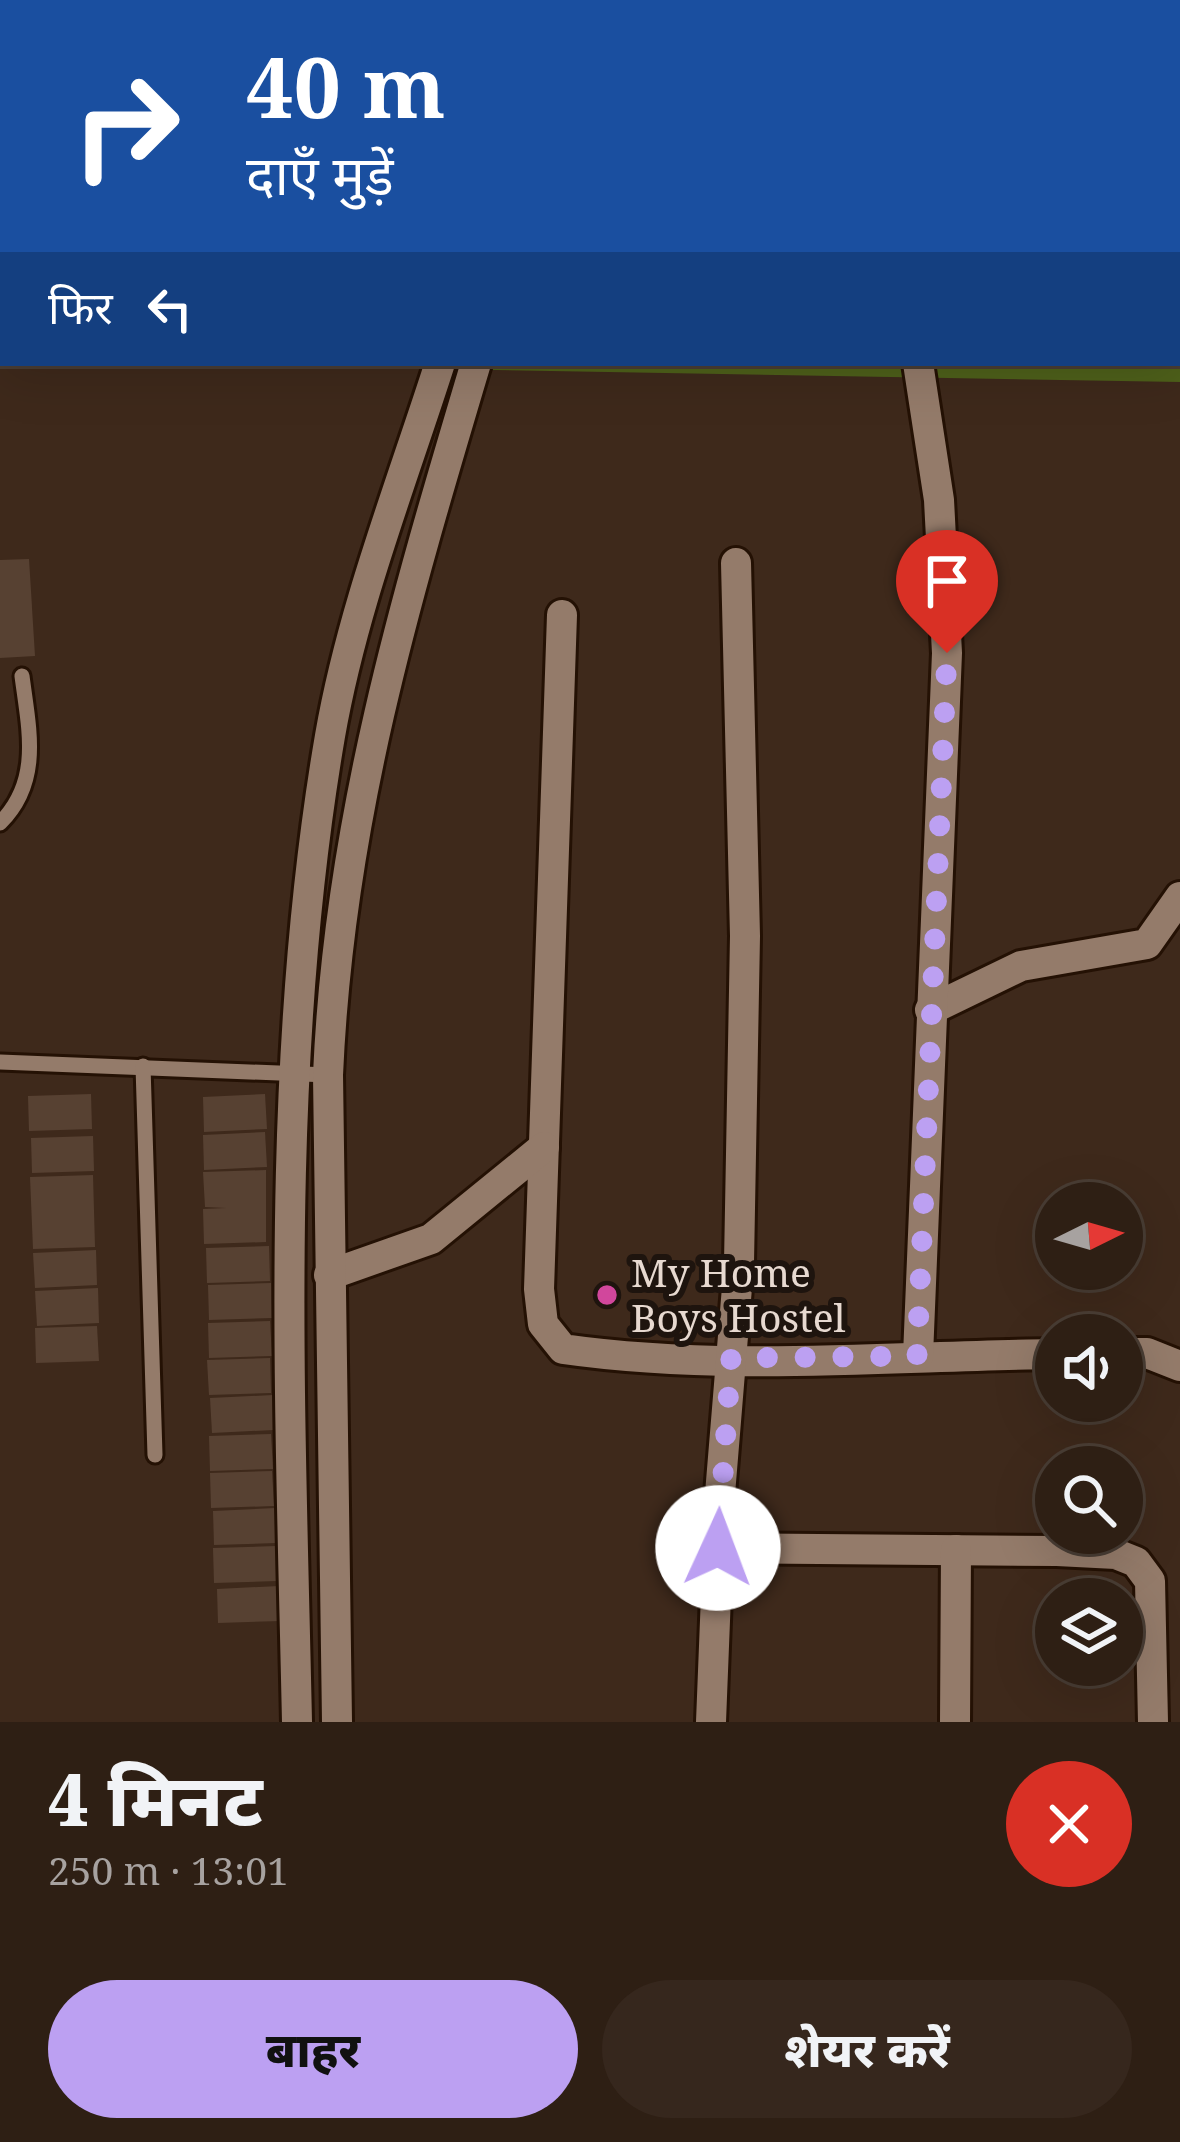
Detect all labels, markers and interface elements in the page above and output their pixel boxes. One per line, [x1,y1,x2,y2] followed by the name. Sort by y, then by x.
[246,28,446,143] text: 40 m
[48,48,204,204] icon: right
[246,137,394,211] text: दाएँ मुड़ें
[48,276,113,337] text: फिर
[137,276,203,342] icon: left
[896,530,998,653] pin
[914,548,980,614] icon: arrive
[1035,1182,1143,1290] north arrow
[1035,1182,1143,1686] map controls
[631,1245,846,1343] place label: My Home Boys Hostel
[594,1282,620,1308] marker: My Home Boys Hostel
[1035,1314,1143,1422] button: sound
[1035,1446,1143,1554] button: search
[655,1485,781,1611] position arrow
[1035,1578,1143,1686] button: layers
[48,1749,263,1847] text: 4 मिनट
[1006,1761,1132,1887] button: close
[48,1843,289,1896] text: 250 m · 13:01
[48,1980,578,2118] button: बाहर
[602,1980,1132,2118] button: शेयर करें

